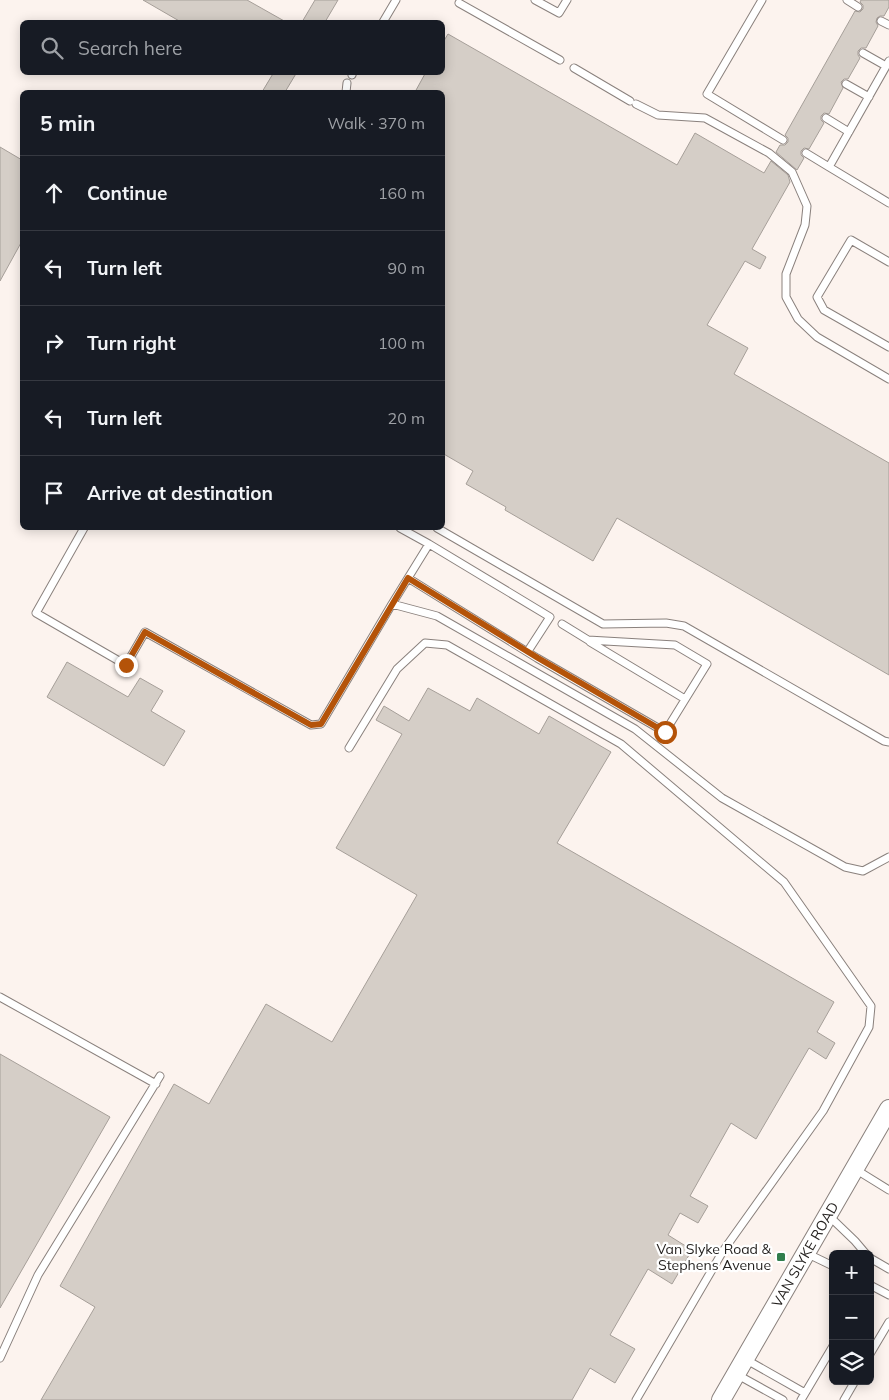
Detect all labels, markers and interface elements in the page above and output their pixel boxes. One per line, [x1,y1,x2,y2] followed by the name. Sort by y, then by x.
[20,20,445,75] search box
[38,34,66,62] icon: search
[78,36,182,60] text: Search here
[40,110,95,136] text: 5 min
[327,113,425,133] text: Walk · 370 m
[40,179,68,207] icon: ahead
[87,181,167,205] text: Continue
[378,183,425,203] text: 160 m
[40,254,68,282] icon: left
[87,256,162,280] text: Turn left
[388,258,425,278] text: 90 m
[40,329,68,357] icon: right
[87,331,176,355] text: Turn right
[378,333,425,353] text: 100 m
[40,404,68,432] icon: left
[87,406,162,430] text: Turn left
[388,408,425,428] text: 20 m
[40,479,68,507] icon: arrive
[87,481,273,505] text: Arrive at destination
[115,654,138,677] route end
[654,721,677,744] route start
[768,1199,842,1310] street label: VAN SLYKE ROAD
[657,1240,772,1274] place label: Van Slyke Road & Stephens Avenue
[829,1250,874,1385] map controls
[829,1250,874,1295] button: +
[775,1251,787,1263] marker: Van Slyke Road & Stephens Avenue
[829,1295,874,1340] button: −
[829,1340,874,1385] button: layers

